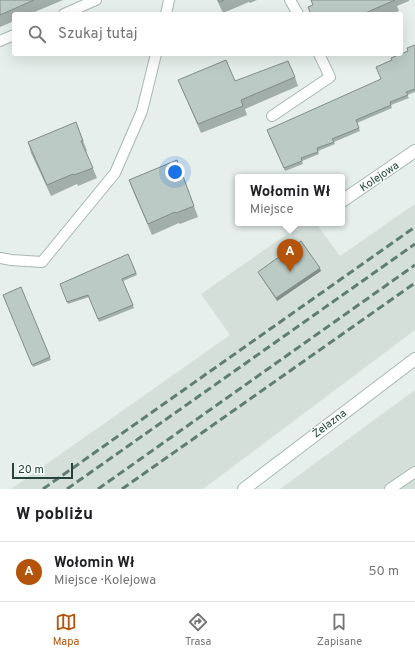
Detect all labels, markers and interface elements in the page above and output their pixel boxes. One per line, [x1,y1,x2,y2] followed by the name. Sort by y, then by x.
[12,12,403,56] search box
[26,23,48,45] icon: search
[58,25,138,44] text: Szukaj tutaj
[357,159,402,195] street label: Kolejowa
[165,162,185,182] your location
[235,174,345,226] popup
[250,183,330,202] text: Wołomin Wł
[250,202,293,218] text: Miejsce
[277,239,303,272] pin: A
[309,406,350,441] street label: Żelazna
[12,461,73,480] scale bar
[18,463,44,477] text: 20 m
[16,504,93,526] text: W pobliżu
[54,554,134,573] text: Wołomin Wł
[24,564,34,580] text: A
[369,564,399,580] text: 50 m
[54,573,156,589] text: Miejsce · Kolejowa
[53,611,79,649] tab: Mapa
[185,611,211,649] tab: Trasa
[317,611,362,649] tab: Zapisane

